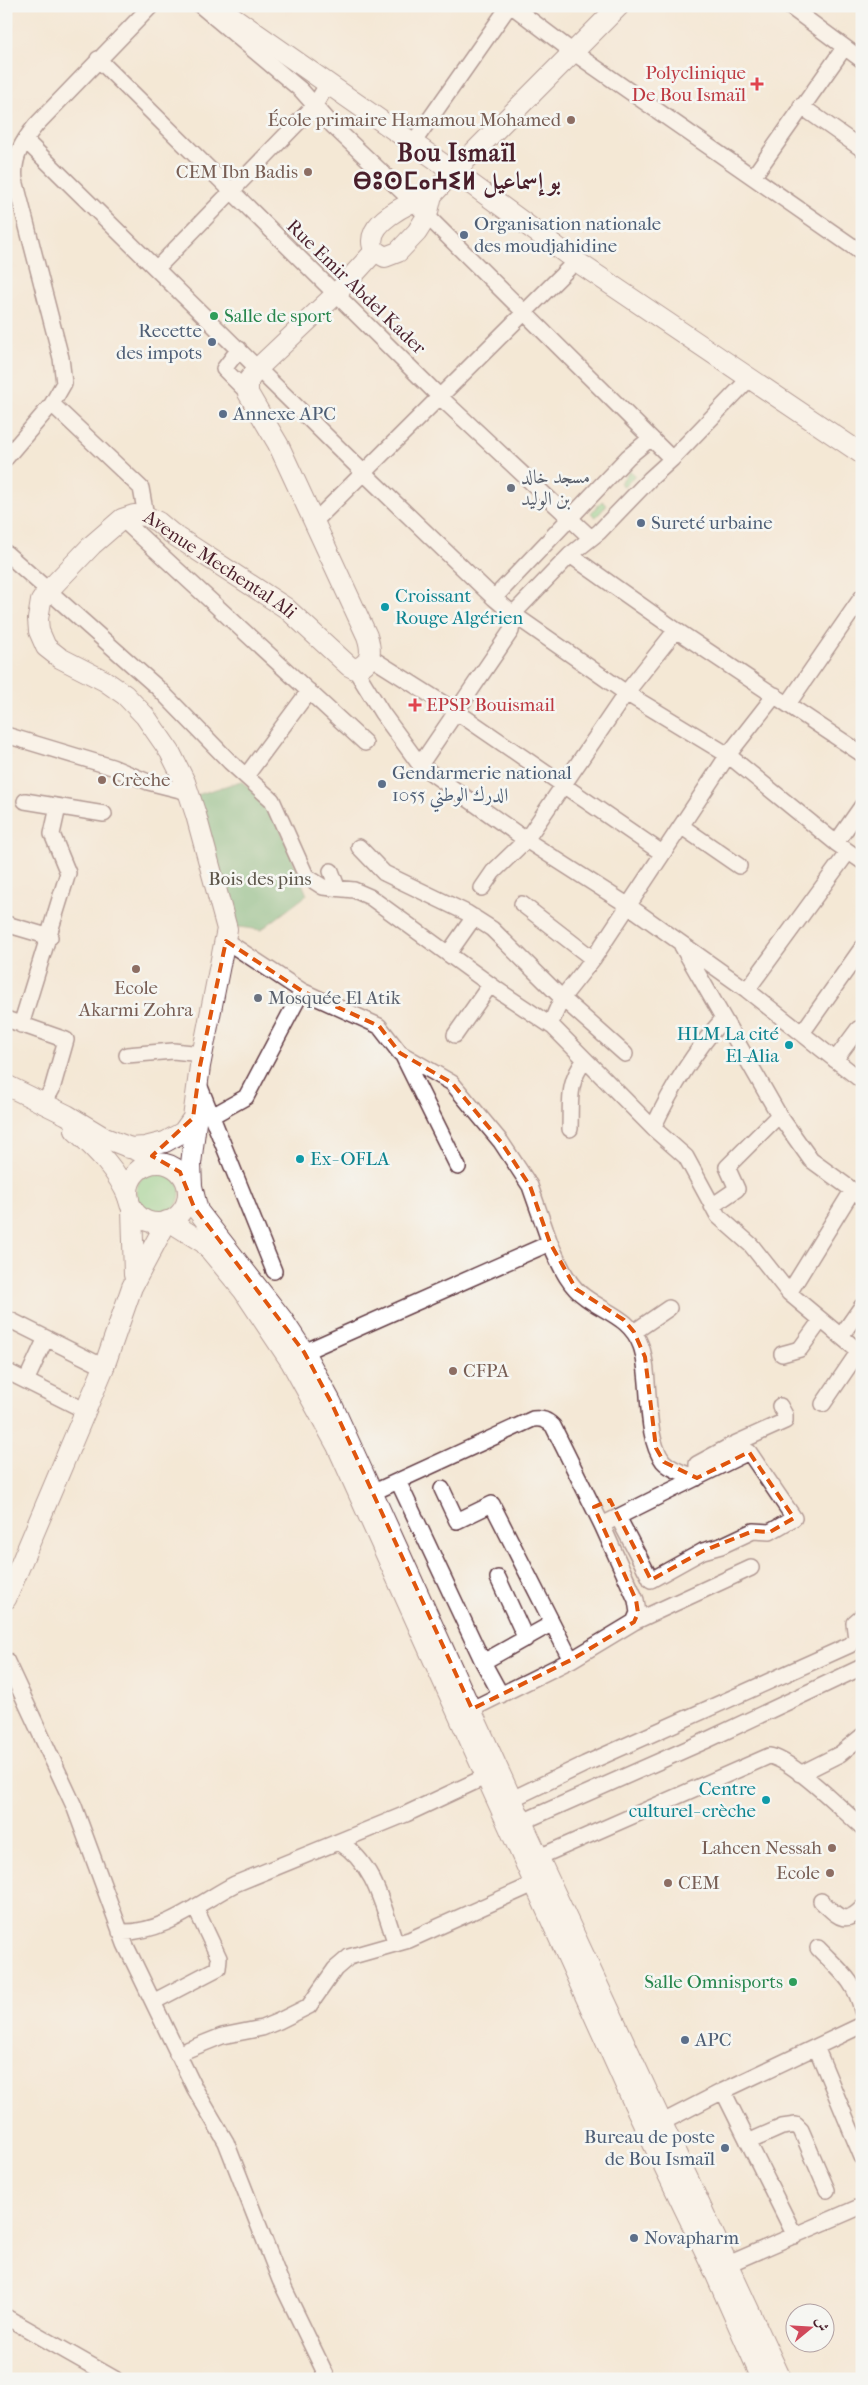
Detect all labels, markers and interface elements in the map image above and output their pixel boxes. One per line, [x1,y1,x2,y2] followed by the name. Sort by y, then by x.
[631,62,746,106] place label: Polyclinique De Bou Ismaïl
[750,77,764,91] marker: Polyclinique De Bou Ismaïl
[267,109,562,131] place label: École primaire Hamamou Mohamed
[565,114,577,126] marker: École primaire Hamamou Mohamed
[353,139,561,198] district label: Bou Ismaïl ⴱⵓⵙⵎⴰⵄⵉⵍ بو إسماعيل
[176,161,298,183] place label: CEM Ibn Badis
[302,166,314,178] marker: CEM Ibn Badis
[474,213,661,257] place label: Organisation nationale des moudjahidine
[282,215,431,360] street label: Rue Emir Abdel Kader
[458,229,470,241] marker: Organisation nationale des moudjahidine
[224,305,332,327] place label: Salle de sport
[208,310,220,322] marker: Salle de sport
[116,320,202,364] place label: Recette des impots
[206,336,218,348] marker: Recette des impots
[232,403,336,425] place label: Annexe APC
[217,408,229,420] marker: Annexe APC
[521,466,590,511] place label: مسجد خالد بن الوليد
[505,482,517,494] marker: مسجد خالد بن الوليد
[139,505,301,623] street label: Avenue Mechental Ali
[651,512,773,534] place label: Sureté urbaine
[635,517,647,529] marker: Sureté urbaine
[395,585,523,629] place label: Croissant Rouge Algérien
[379,601,391,613] marker: Croissant Rouge Algérien
[426,694,555,716] place label: EPSP Bouismail
[408,698,422,712] marker: EPSP Bouismail
[392,762,572,813] place label: Gendarmerie national 1055 الدرك الوطني
[112,769,170,791] place label: Crèche
[96,774,108,786] marker: Crèche
[376,778,388,790] marker: Gendarmerie national 1055 الدرك الوطني
[208,868,312,890] park label: Bois des pins
[130,963,142,975] marker: Ecole Akarmi Zohra
[78,977,193,1021] place label: Ecole Akarmi Zohra
[268,987,401,1009] place label: Mosquée El Atik
[252,992,264,1004] marker: Mosquée El Atik
[677,1023,779,1067] place label: HLM La cité El-Alia
[783,1039,795,1051] marker: HLM La cité El-Alia
[310,1148,390,1170] place label: Ex- OFLA
[294,1153,306,1165] marker: Ex- OFLA
[463,1360,510,1382] place label: CFPA
[447,1365,459,1377] marker: CFPA
[629,1778,756,1822] place label: Centre culturel- crèche
[760,1794,772,1806] marker: Centre culturel- crèche
[701,1837,822,1859] place label: Lahcen Nessah
[826,1842,838,1854] marker: Lahcen Nessah
[776,1862,820,1884] place label: Ecole
[824,1867,836,1879] marker: Ecole
[678,1872,720,1894] place label: CEM
[662,1877,674,1889] marker: CEM
[644,1971,783,1993] place label: Salle Omnisports
[787,1976,799,1988] marker: Salle Omnisports
[694,2029,732,2051] place label: APC
[679,2034,691,2046] marker: APC
[584,2126,715,2170] place label: Bureau de poste de Bou Ismaïl
[719,2142,731,2154] marker: Bureau de poste de Bou Ismaïl
[644,2227,739,2249] place label: Novapharm
[628,2232,640,2244] marker: Novapharm
[786,2302,836,2352] north arrow
[812,2315,832,2333] text: ش

